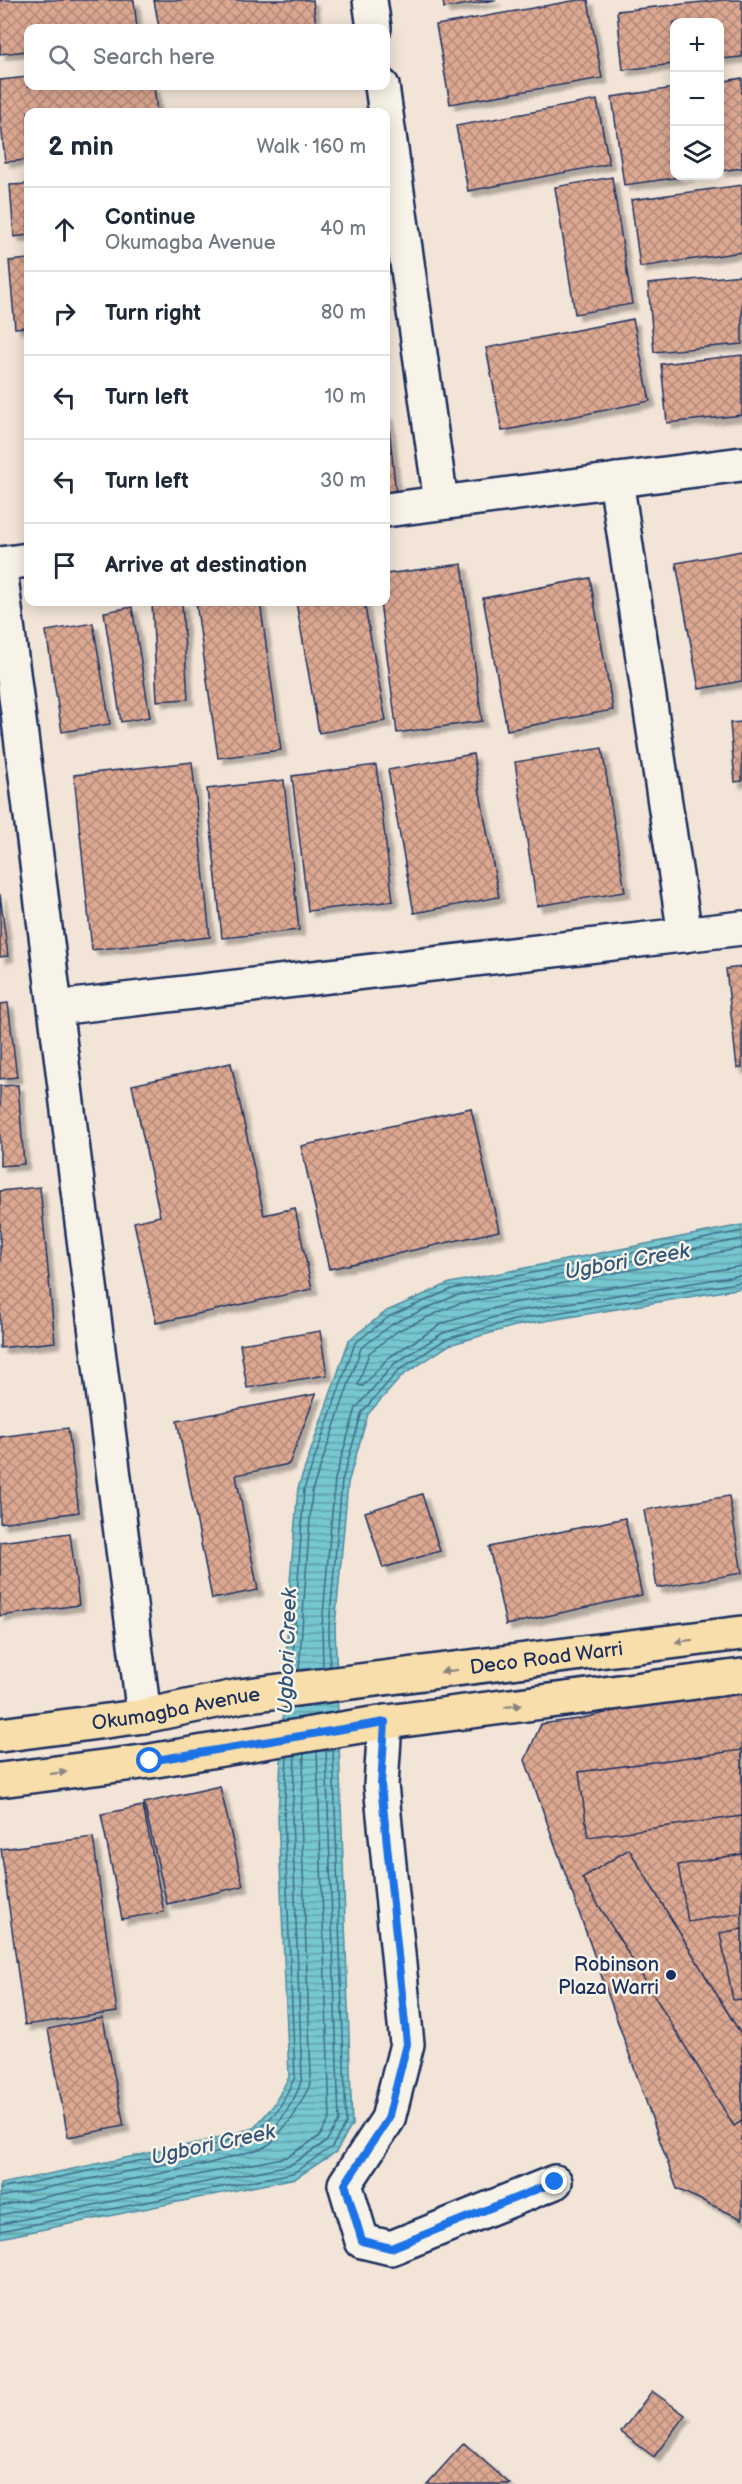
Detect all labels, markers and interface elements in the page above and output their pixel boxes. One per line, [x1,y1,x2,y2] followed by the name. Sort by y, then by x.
[670,18,724,180] map controls
[670,18,724,72] button: +
[24,24,390,90] search box
[45,41,78,74] icon: search
[93,44,215,71] text: Search here
[670,72,724,126] button: −
[670,126,724,180] button: layers
[48,132,114,163] text: 2 min
[257,135,366,159] text: Walk · 160 m
[105,204,195,231] text: Continue
[48,213,81,246] icon: ahead
[320,217,366,241] text: 40 m
[105,231,276,255] text: Okumagba Avenue
[48,297,81,330] icon: right
[105,300,201,327] text: Turn right
[321,301,366,325] text: 80 m
[48,381,81,414] icon: left
[105,384,189,411] text: Turn left
[325,385,366,409] text: 10 m
[48,465,81,498] icon: left
[105,468,189,495] text: Turn left
[320,469,366,493] text: 30 m
[48,549,81,582] icon: arrive
[105,552,307,579] text: Arrive at destination
[563,1238,692,1285] water label: Ugbori Creek
[273,1587,302,1715] water label: Ugbori Creek
[674,1636,693,1645] one-way arrow
[468,1637,624,1680] street label: Deco Road Warri
[439,1666,458,1675] one-way arrow
[90,1683,262,1736] street label: Okumagba Avenue
[504,1701,523,1710] one-way arrow
[136,1747,162,1773] route start
[49,1768,68,1777] one-way arrow
[558,1953,659,2000] place label: Robinson Plaza Warri
[664,1968,678,1982] marker: Robinson Plaza Warri
[149,2119,278,2170] water label: Ugbori Creek
[541,2168,567,2194] route end

